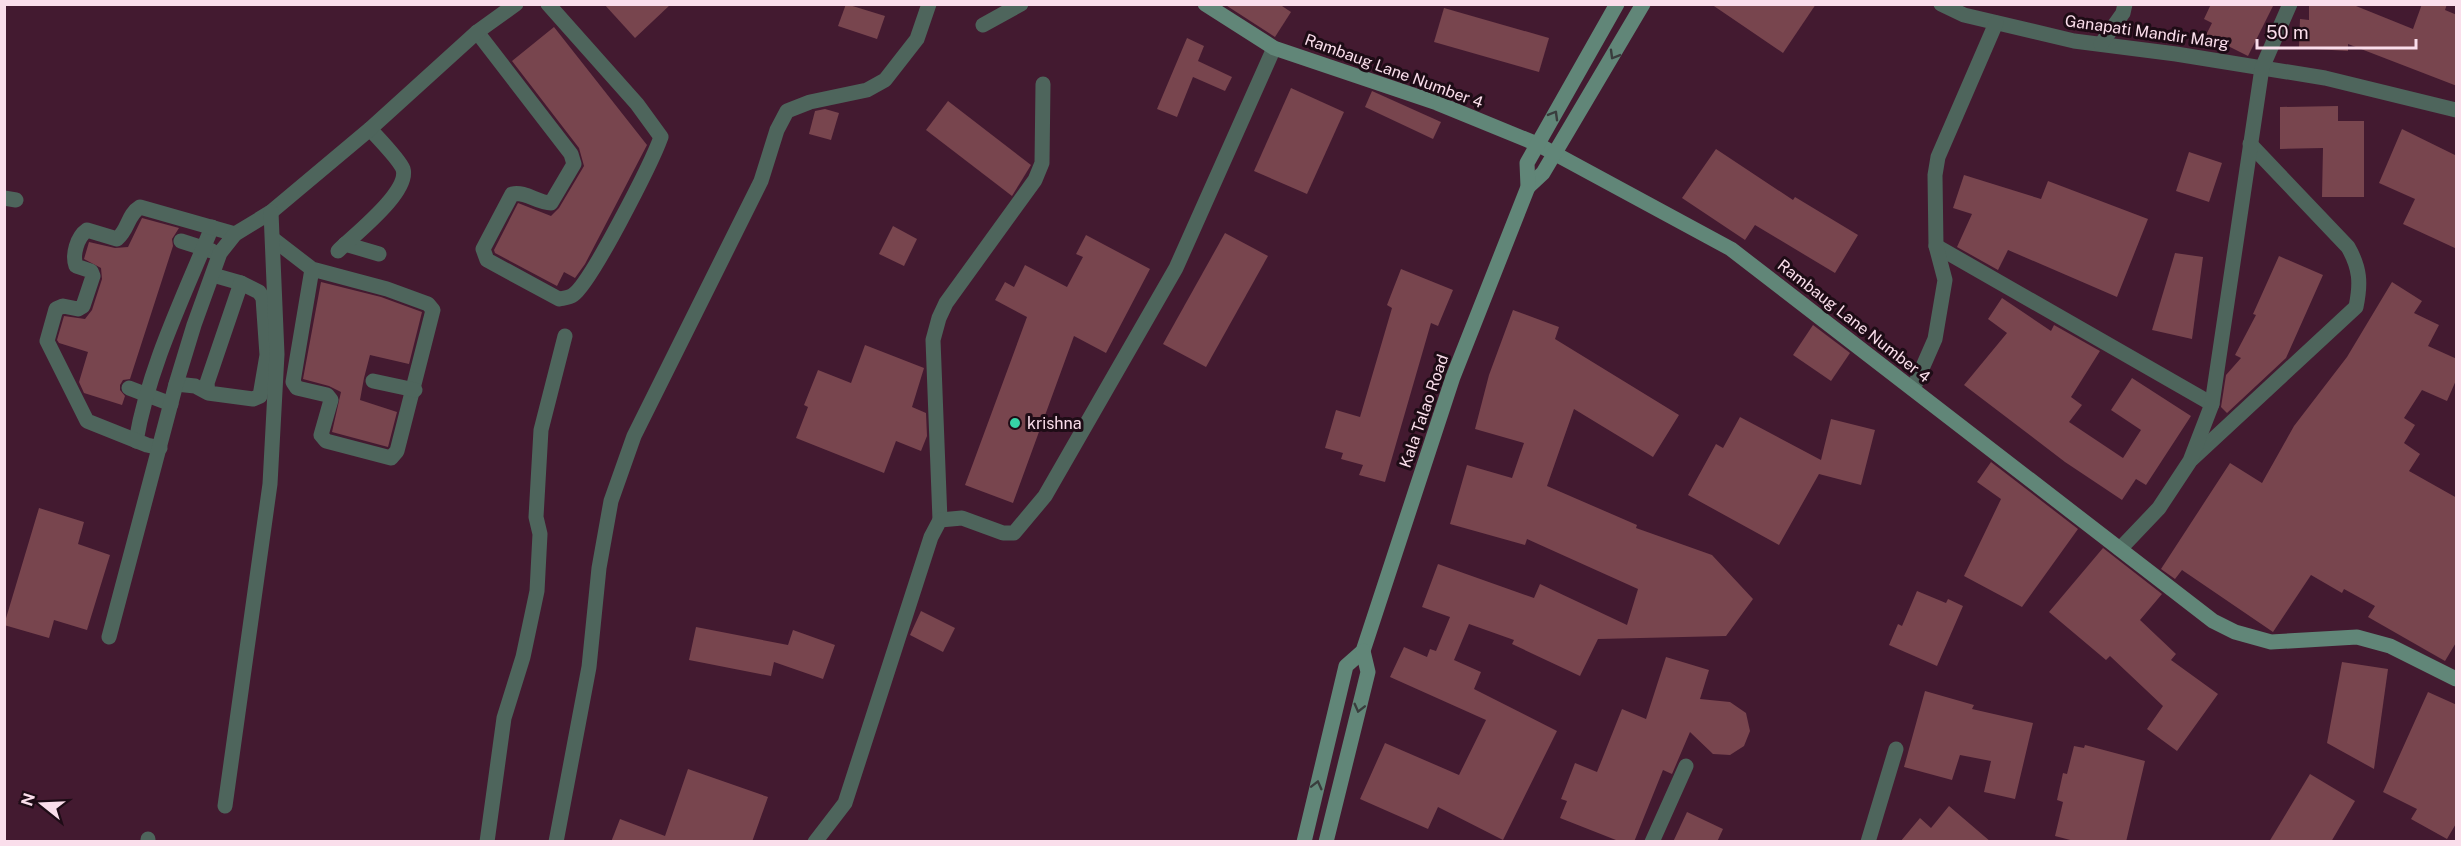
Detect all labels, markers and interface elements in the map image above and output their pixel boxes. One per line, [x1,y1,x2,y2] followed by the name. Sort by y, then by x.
[2064,11,2230,53] street label: Ganapati Mandir Marg
[2257,12,2416,50] scale bar
[2266,22,2309,43] text: 50 m
[1302,30,1486,112] street label: Rambaug Lane Number 4
[1610,49,1621,59] one-way arrow
[1547,111,1559,121] one-way arrow
[1774,255,1934,387] street label: Rambaug Lane Number 4
[1396,352,1452,470] street label: Kala Talao Road
[1027,414,1082,433] place label: krishna
[1008,416,1022,430] marker: krishna
[1353,703,1366,713] one-way arrow
[12,774,72,834] north arrow
[1310,780,1323,790] one-way arrow
[17,791,39,808] text: N

